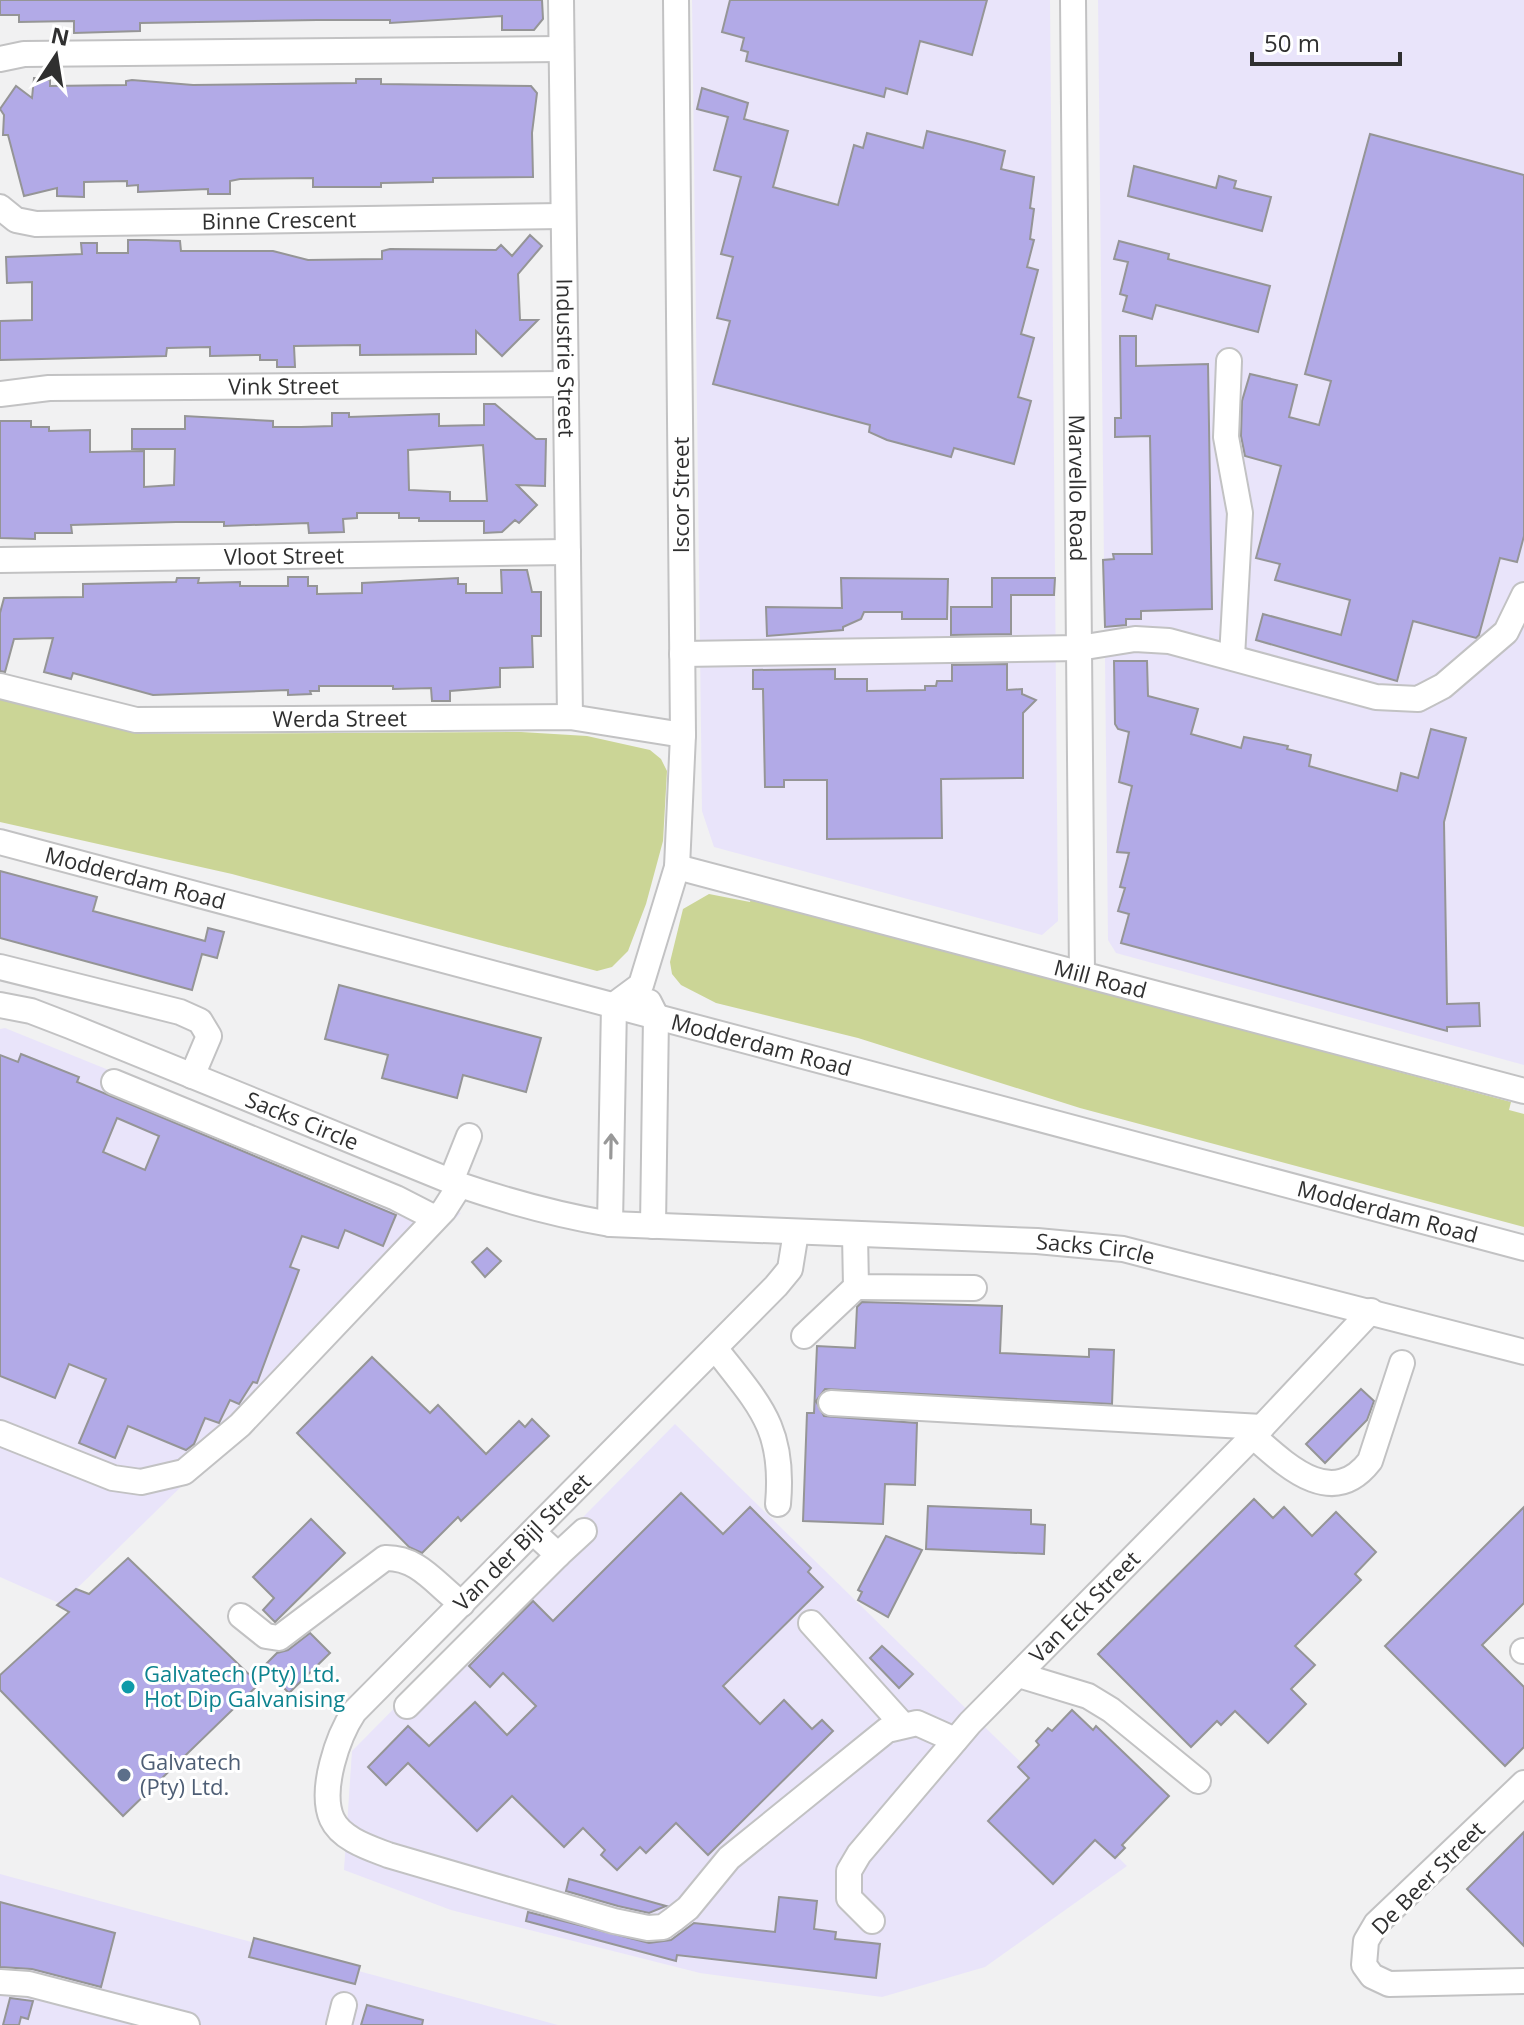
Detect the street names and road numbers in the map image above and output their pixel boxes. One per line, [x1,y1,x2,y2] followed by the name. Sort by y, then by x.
[201,203,357,235] street label: Binne Crescent
[550,278,582,438] street label: Industrie Street
[228,370,339,401] street label: Vink Street
[1063,414,1094,562] street label: Marvello Road
[665,437,695,553] street label: Iscor Street
[224,539,344,571] street label: Vloot Street
[272,702,407,733] street label: Werda Street
[42,839,229,915] street label: Modderdam Road
[1051,951,1150,1005] street label: Mill Road
[668,1005,855,1082] street label: Modderdam Road
[241,1083,363,1156] street label: Sacks Circle
[1294,1172,1481,1249] street label: Modderdam Road
[1035,1225,1158,1271] street label: Sacks Circle
[446,1466,597,1617] street label: Van der Bijl Street
[1022,1544,1146,1669] street label: Van Eck Street
[1364,1814,1491,1941] street label: De Beer Street

